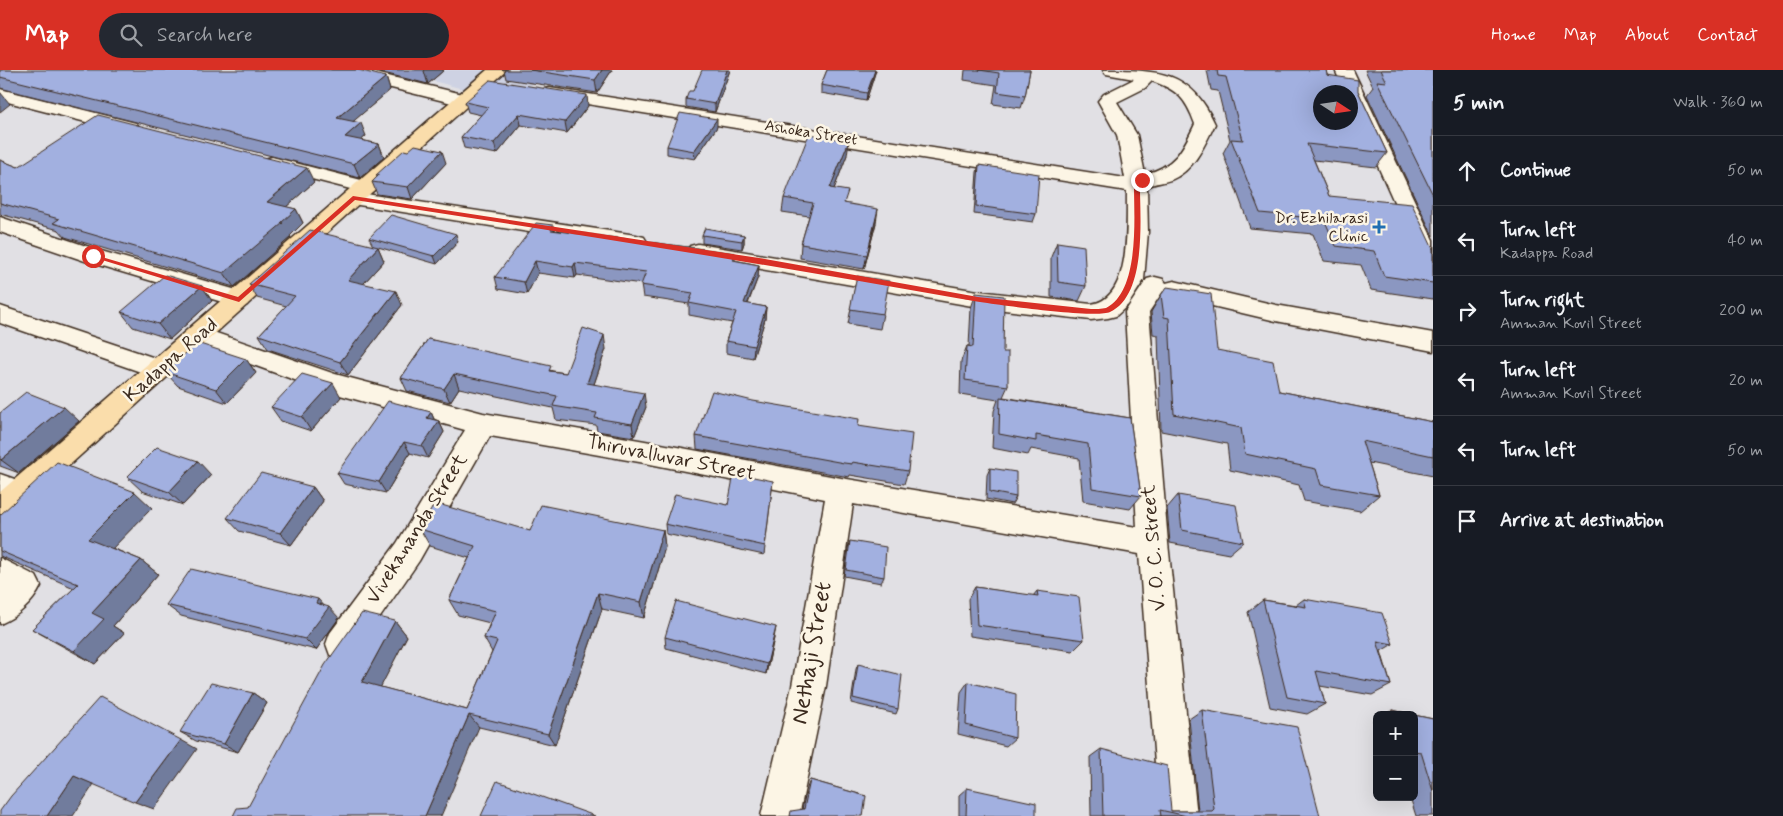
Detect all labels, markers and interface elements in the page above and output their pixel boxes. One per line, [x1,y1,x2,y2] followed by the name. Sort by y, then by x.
[99,13,449,58] search box
[25,20,69,51] text: Map
[117,21,145,49] icon: search
[157,23,253,48] text: Search here
[1491,23,1536,47] text: Home
[1564,23,1597,47] text: Map
[1625,23,1669,47] text: About
[1697,23,1758,47] text: Contact
[1313,85,1358,130] north arrow
[1453,89,1505,117] text: 5 min
[1673,92,1763,113] text: Walk · 360 m
[763,115,859,151] street label: Ashoka Street
[1453,157,1481,185] icon: ahead
[1500,158,1571,183] text: Continue
[1727,160,1763,181] text: 50 m
[1131,169,1154,192] route end
[1275,208,1368,247] place label: Dr. Ezhilarasi Clinic
[1500,218,1576,243] text: Turn left
[1372,220,1386,234] marker: Dr. Ezhilarasi Clinic
[1453,227,1481,255] icon: left
[1727,230,1763,251] text: 40 m
[1500,243,1593,264] text: Kadappa Road
[82,245,105,268] route start
[1500,288,1584,313] text: Turn right
[1453,297,1481,325] icon: right
[1719,300,1763,321] text: 200 m
[118,312,224,408] street label: Kadappa Road
[1500,313,1642,334] text: Amman Kovil Street
[1500,358,1576,383] text: Turn left
[1453,367,1481,395] icon: left
[1729,370,1763,391] text: 20 m
[1500,383,1642,404] text: Amman Kovil Street
[584,428,758,488] street label: Thiruvalluvar Street
[1453,437,1481,465] icon: left
[1500,438,1576,463] text: Turn left
[1727,440,1763,461] text: 50 m
[360,448,474,609] street label: Vivekananda Street
[1135,484,1173,612] street label: V. O. C. Street
[1453,507,1481,535] icon: arrive
[1500,508,1664,533] text: Arrive at destination
[784,579,840,727] street label: Nethaji Street
[1373,711,1418,801] map controls
[1373,711,1418,756] button: +
[1373,756,1418,801] button: −

